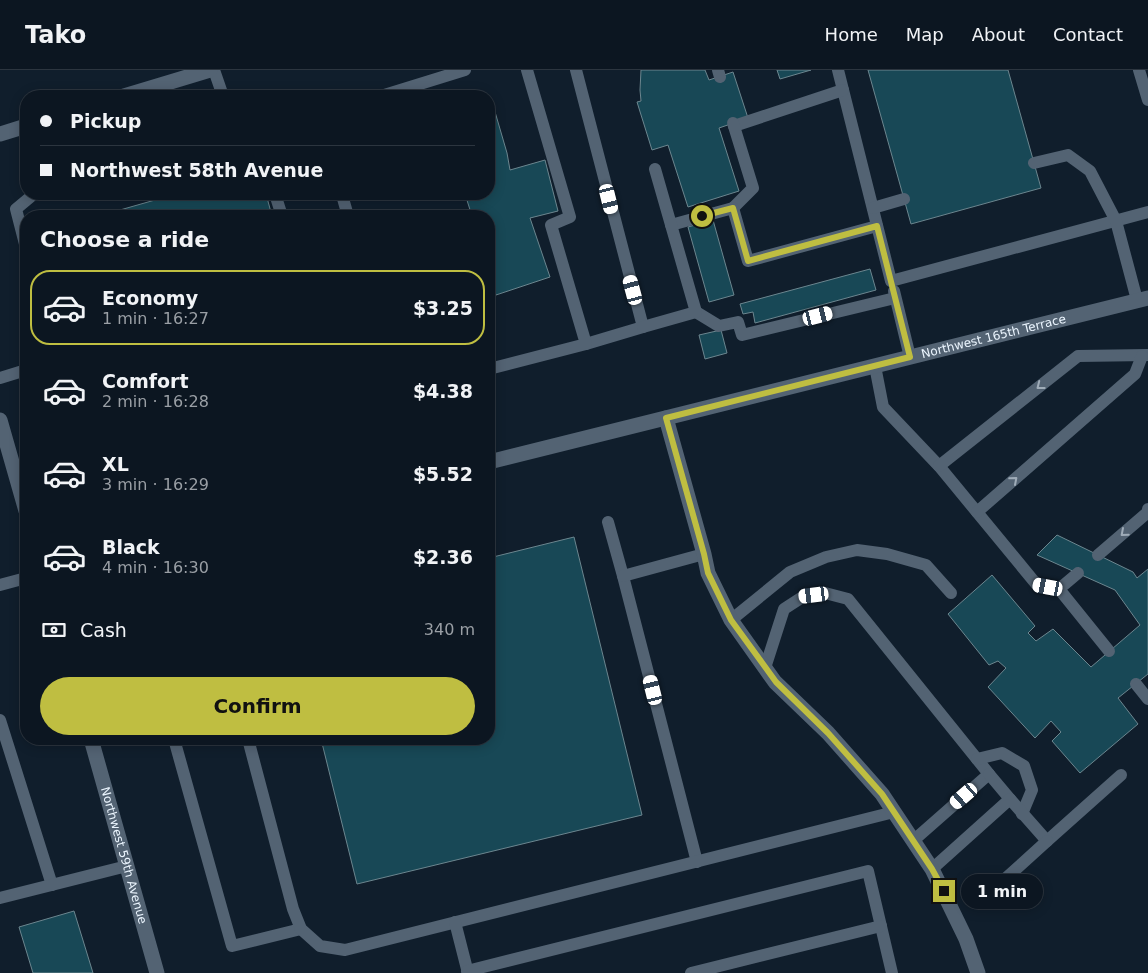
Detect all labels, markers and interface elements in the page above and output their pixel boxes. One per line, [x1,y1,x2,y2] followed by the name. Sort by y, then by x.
[25,21,86,49] text: Tako
[825,24,878,45] text: Home
[906,24,944,45] text: Map
[972,24,1025,45] text: About
[1053,24,1123,45] text: Contact
[70,110,141,132] text: Pickup
[70,159,323,181] text: Northwest 58th Avenue
[598,183,619,215] car
[691,205,713,227] route start
[40,227,209,252] text: Choose a ride
[621,274,644,306] car
[42,285,87,330] icon: car
[102,287,198,309] text: Economy
[413,297,473,319] text: $3.25
[801,305,834,327] car
[102,309,209,328] text: 1 min · 16:27
[920,312,1067,361] street label: Northwest 165th Terrace
[42,368,87,413] icon: car
[102,370,189,392] text: Comfort
[413,380,473,402] text: $4.38
[1036,380,1046,389] one-way arrow
[102,392,209,411] text: 2 min · 16:28
[42,451,87,496] icon: car
[102,453,129,475] text: XL
[413,463,473,485] text: $5.52
[102,475,209,494] text: 3 min · 16:29
[1008,477,1017,486] one-way arrow
[1121,527,1130,535] one-way arrow
[42,534,87,579] icon: car
[102,536,160,558] text: Black
[413,546,473,568] text: $2.36
[102,558,209,577] text: 4 min · 16:30
[1031,577,1064,597] car
[798,586,829,604] car
[40,616,68,644] icon: cash
[80,619,127,641] text: Cash
[424,620,475,639] text: 340 m
[642,674,663,706] car
[40,677,475,735] button: Confirm
[947,780,980,812] car
[98,785,150,926] street label: Northwest 59th Avenue
[962,874,1044,908] callout: 1 min
[933,880,955,902] route end
[977,882,1027,901] text: 1 min

